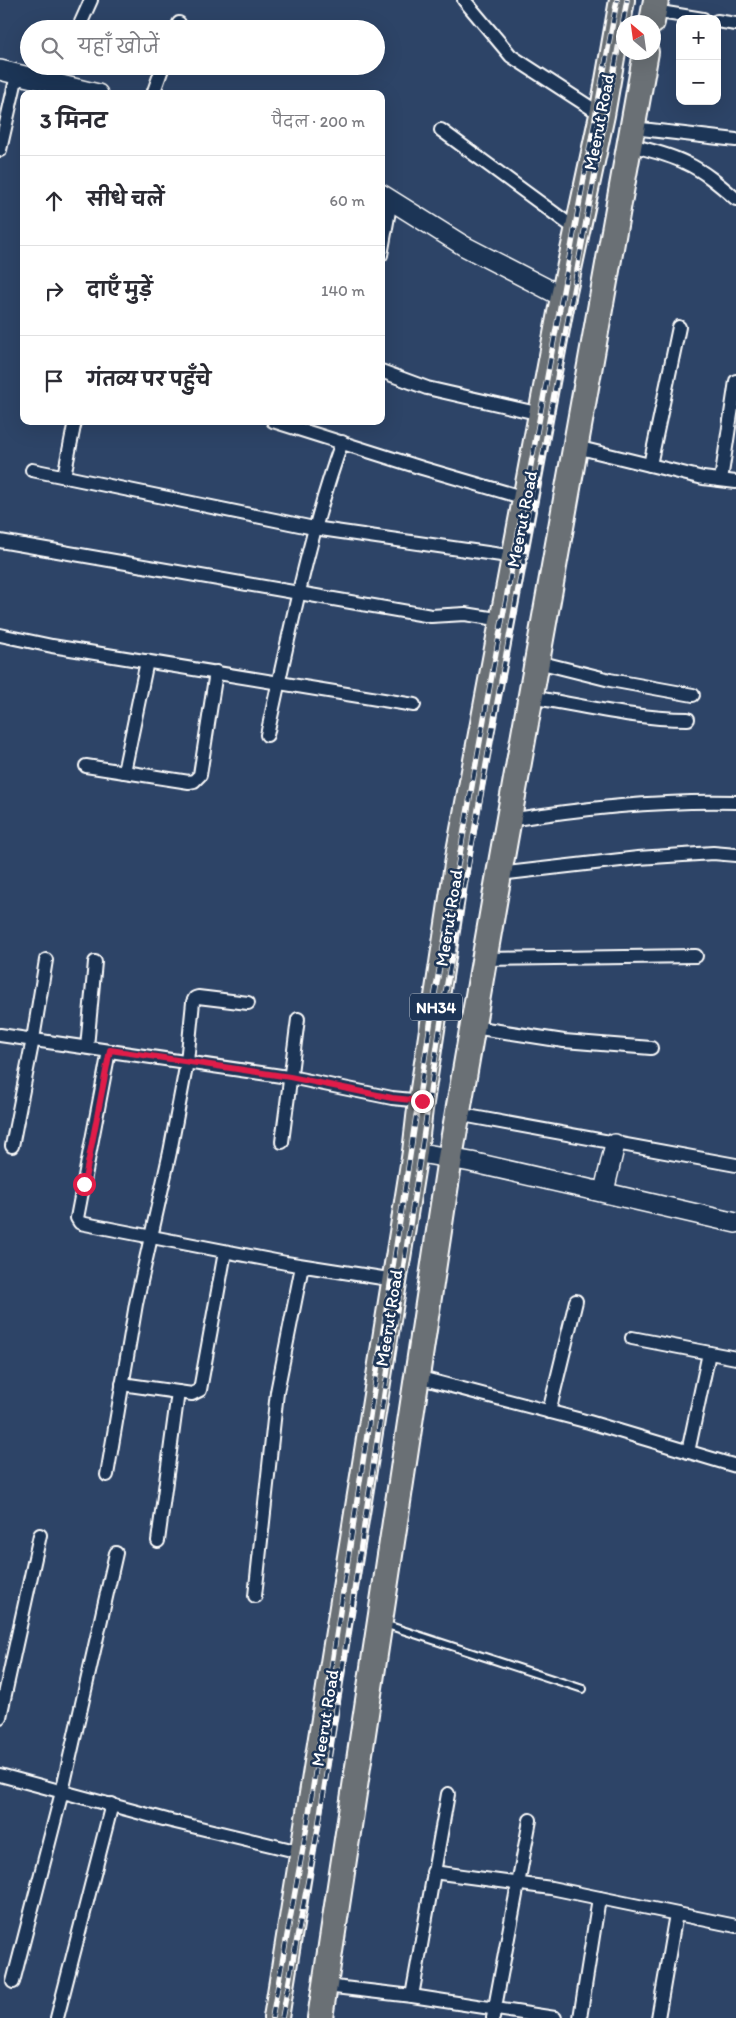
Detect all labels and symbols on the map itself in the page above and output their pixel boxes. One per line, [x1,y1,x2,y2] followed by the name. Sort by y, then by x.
[616,15,661,60] north arrow
[579,72,619,172] street label: Meerut Road
[502,469,542,569] street label: Meerut Road
[430,868,468,968] street label: Meerut Road
[410,994,462,1020] road number: NH34
[411,1090,434,1113] route end
[73,1173,96,1196] route start
[370,1268,408,1368] street label: Meerut Road
[306,1668,344,1768] street label: Meerut Road

